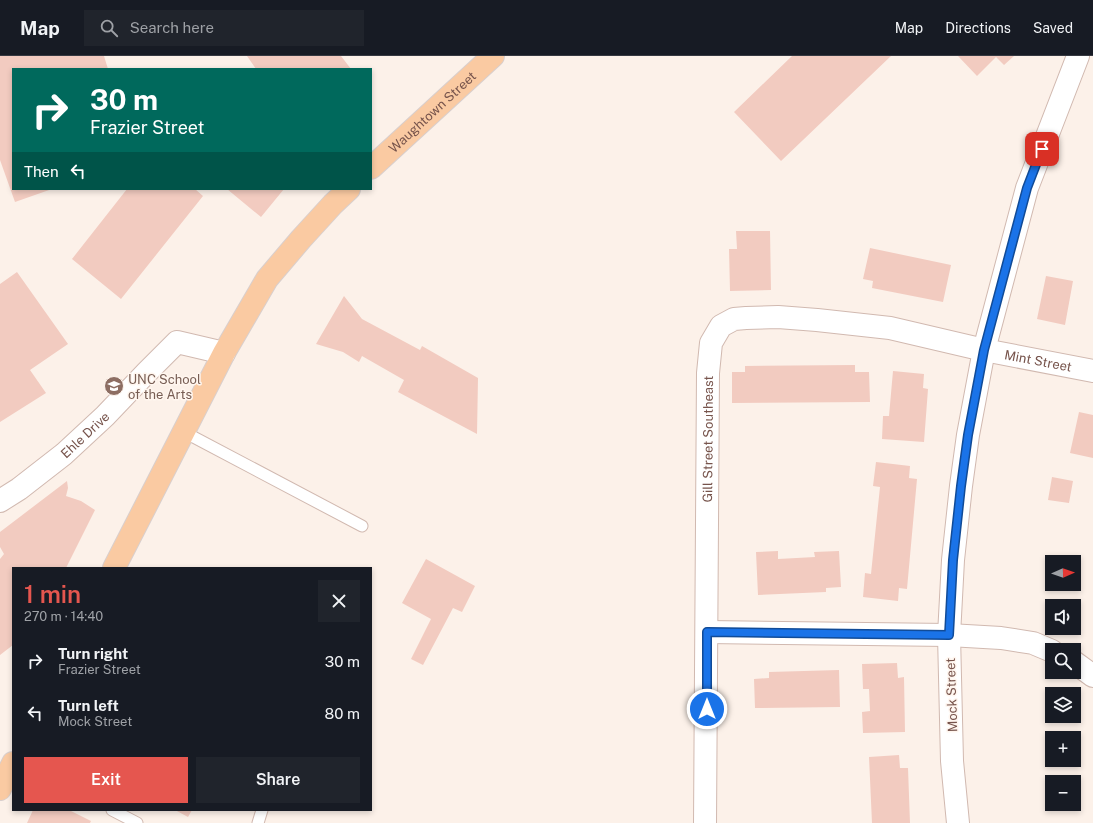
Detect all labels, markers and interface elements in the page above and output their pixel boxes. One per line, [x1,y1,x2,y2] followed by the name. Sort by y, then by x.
[84,10,364,46] search box
[20,17,60,39] text: Map
[98,17,120,39] icon: search
[130,19,214,36] text: Search here
[895,20,923,36] text: Map
[945,20,1011,36] text: Directions
[1033,20,1073,36] text: Saved
[386,69,479,156] street label: Waughtown Street
[90,83,158,116] text: 30 m
[24,84,76,136] icon: right
[90,117,205,138] text: Frazier Street
[1025,132,1059,166] pin
[1031,138,1053,160] icon: arrive
[67,160,89,182] icon: left
[24,163,59,180] text: Then
[1003,347,1073,375] street label: Mint Street
[128,372,201,402] place label: UNC School of the Arts
[103,375,125,397] school or university icon: UNC School of the Arts
[700,375,716,503] street label: Gill Street Southeast
[58,409,113,461] street label: Ehle Drive
[1045,555,1081,591] north arrow
[1045,555,1081,811] map controls
[24,580,81,608] text: 1 min
[318,580,360,622] button: close
[1045,599,1081,635] button: sound
[24,609,103,624] text: 270 m · 14:40
[1045,643,1081,679] button: search
[58,645,128,662] text: Turn right
[24,650,46,672] icon: right
[325,653,360,670] text: 30 m
[943,658,960,732] street label: Mock Street
[58,662,141,677] text: Frazier Street
[1045,687,1081,723] button: layers
[686,688,728,730] position arrow
[58,697,119,714] text: Turn left
[24,702,46,724] icon: left
[325,705,360,722] text: 80 m
[58,714,132,729] text: Mock Street
[1045,731,1081,767] button: +
[24,757,188,803] button: Exit
[196,757,360,803] button: Share
[1045,775,1081,811] button: −

